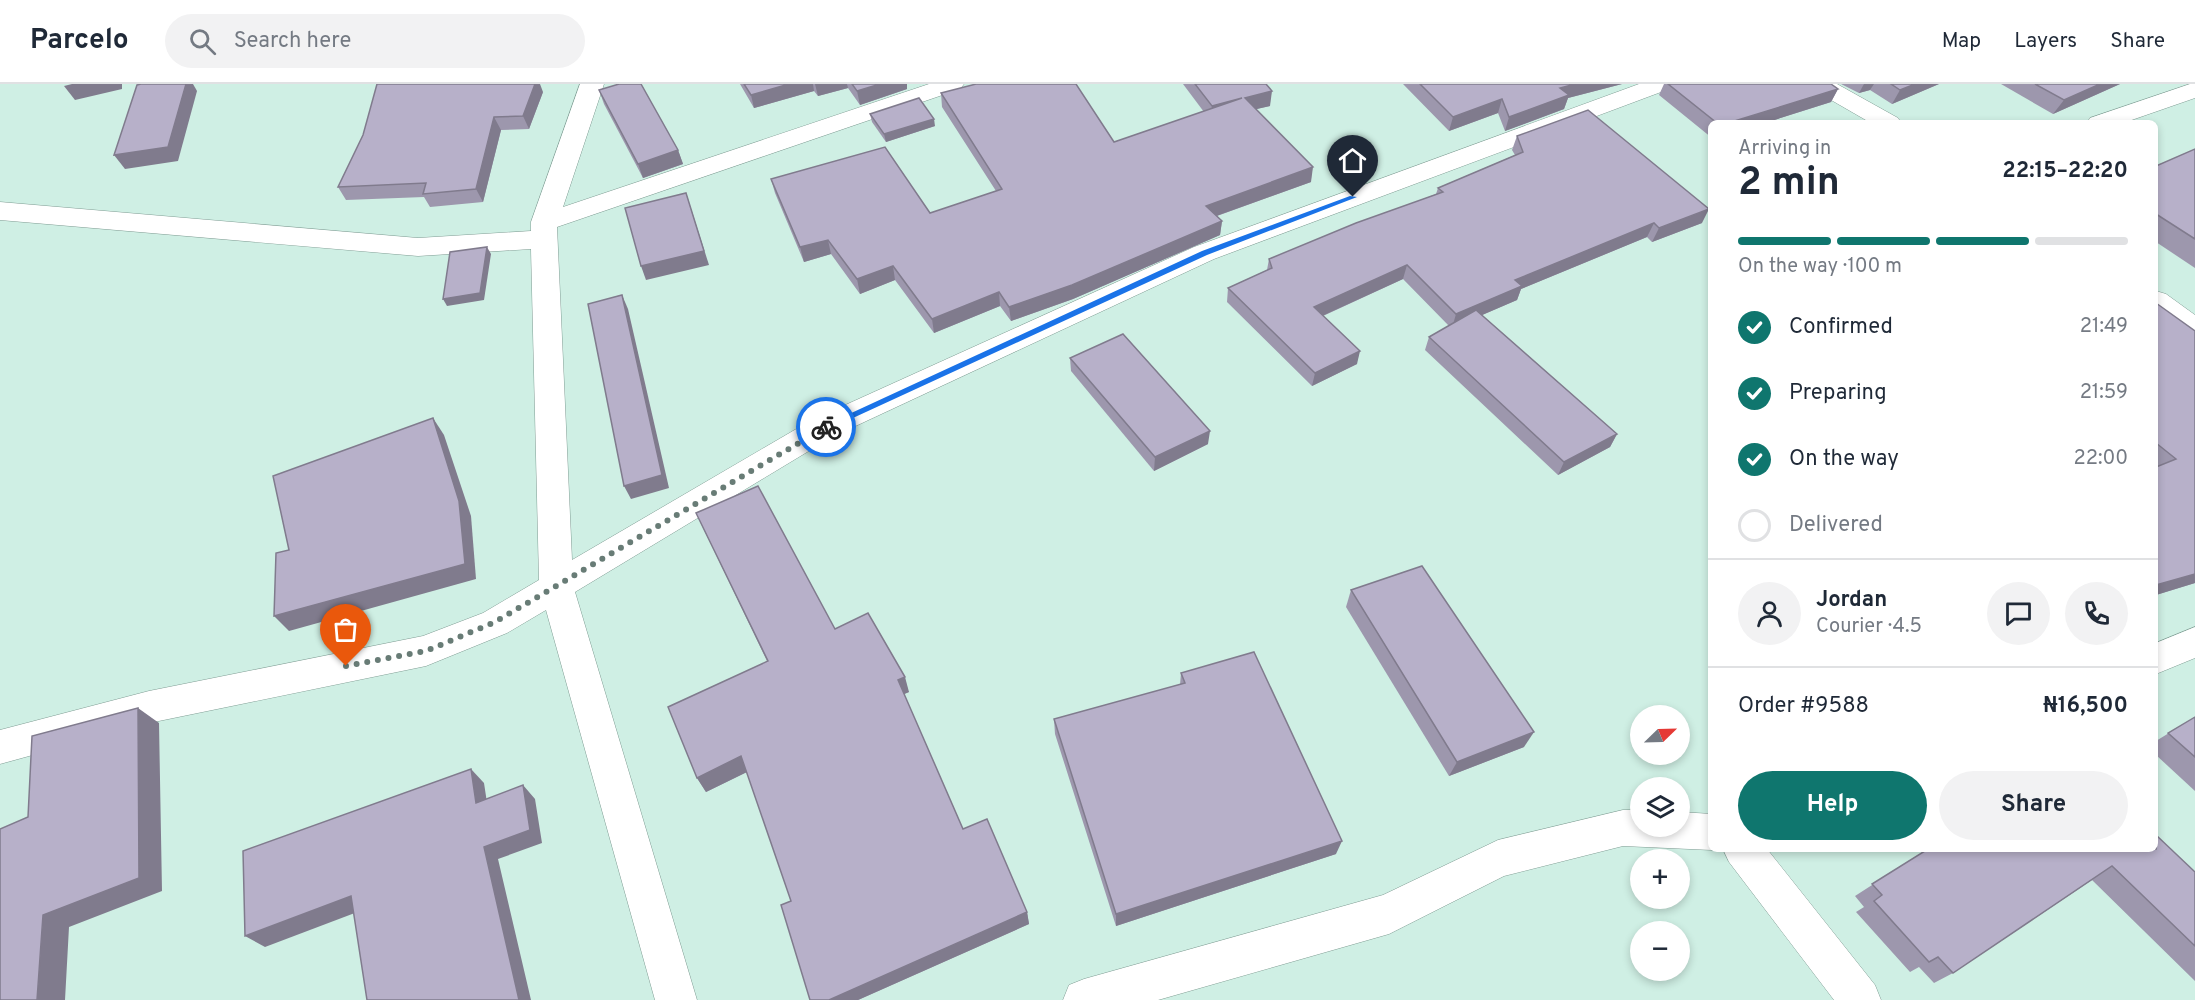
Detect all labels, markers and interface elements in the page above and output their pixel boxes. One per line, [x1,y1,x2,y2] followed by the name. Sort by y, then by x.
[165,14,585,68] search box
[30,23,129,59] text: Parcelo
[186,25,219,58] icon: search
[234,28,351,55] text: Search here
[1942,28,1981,55] text: Map
[2014,28,2077,55] text: Layers
[2110,28,2165,55] text: Share
[1327,135,1378,197] pin
[1738,136,1831,162] text: Arriving in
[1336,144,1369,177] icon: home
[2002,158,2128,185] text: 22:15–22:20
[1738,160,1840,209] text: 2 min
[1738,254,1902,280] text: On the way · 100 m
[1738,311,1771,344] icon: check
[1789,314,1893,341] text: Confirmed
[2080,314,2128,340] text: 21:49
[1738,377,1771,410] icon: check
[1789,380,1887,407] text: Preparing
[2080,380,2128,406] text: 21:59
[796,397,856,457] courier
[810,411,843,444] icon: bike
[1738,443,1771,476] icon: check
[1789,446,1899,473] text: On the way
[2074,446,2128,472] text: 22:00
[1789,512,1883,539] text: Delivered
[1738,582,1801,645] button: person
[1987,582,2050,645] button: chat
[2065,582,2128,645] button: phone
[1816,587,1887,614] text: Jordan
[320,604,371,666] pin
[329,613,362,646] icon: bag
[1816,614,1922,640] text: Courier · 4.5
[1738,693,1869,720] text: Order #9588
[2043,693,2128,720] text: ₦16,500
[1630,705,1690,765] north arrow
[1630,705,1690,981] map controls
[1738,771,1927,840] button: Help
[1939,771,2128,840] button: Share
[1630,777,1690,837] button: layers
[1630,849,1690,909] button: +
[1630,921,1690,981] button: −

